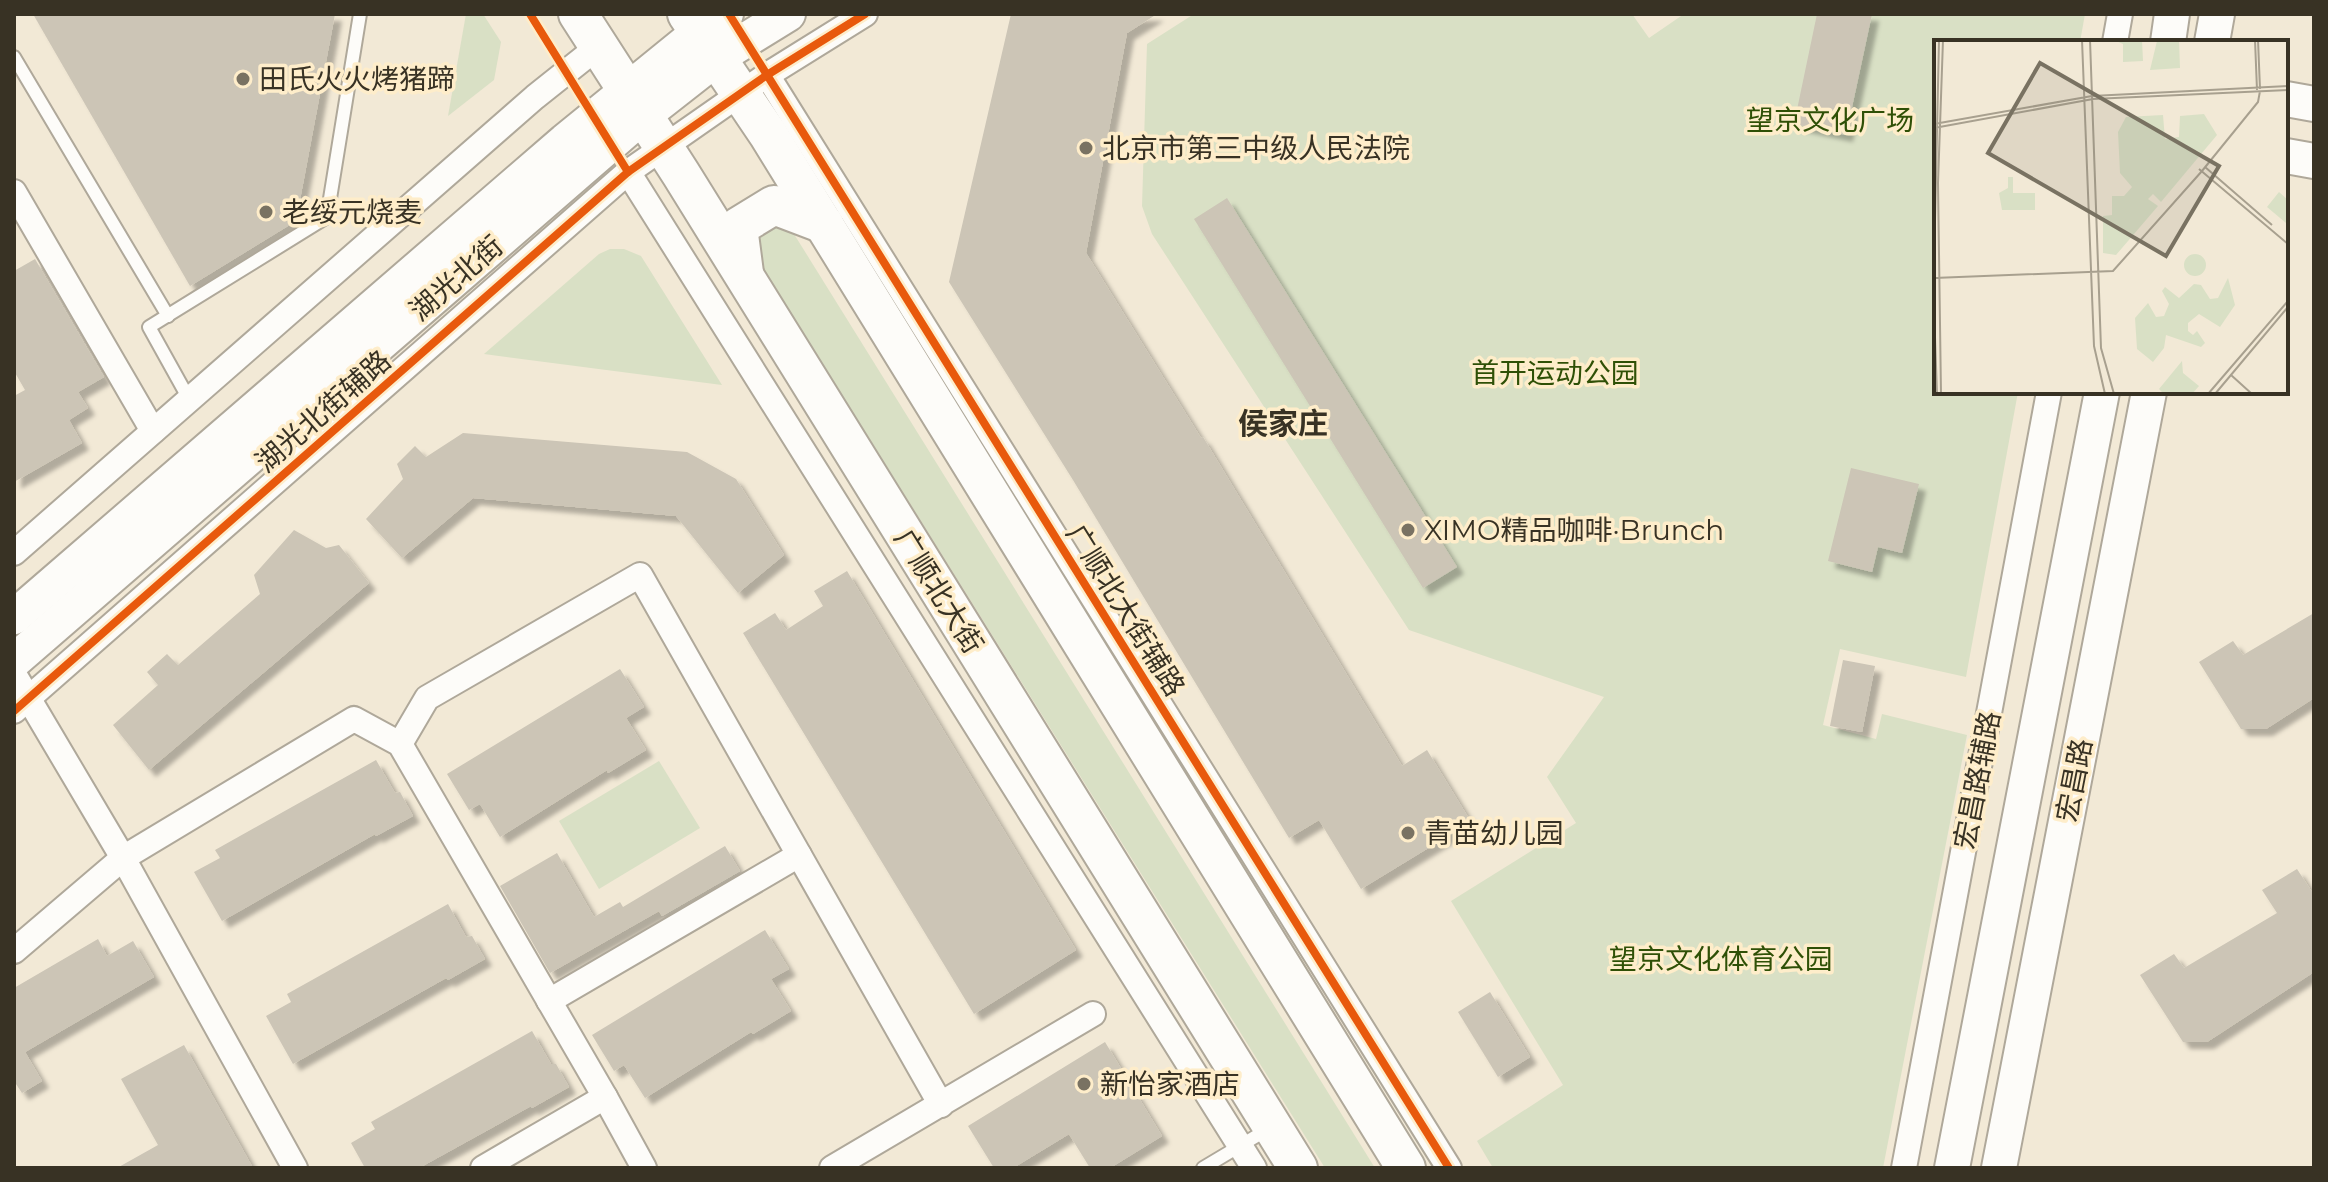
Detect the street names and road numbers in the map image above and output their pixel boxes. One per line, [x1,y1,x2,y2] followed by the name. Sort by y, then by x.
[403,228,509,328] street label: 湖光北街
[248,343,398,479] street label: 湖光北街辅路
[1060,518,1192,702] street label: 广顺北大街辅路
[887,523,991,659] street label: 广顺北大街
[1947,708,2007,852] street label: 宏昌路辅路
[2049,736,2099,824] street label: 宏昌路

